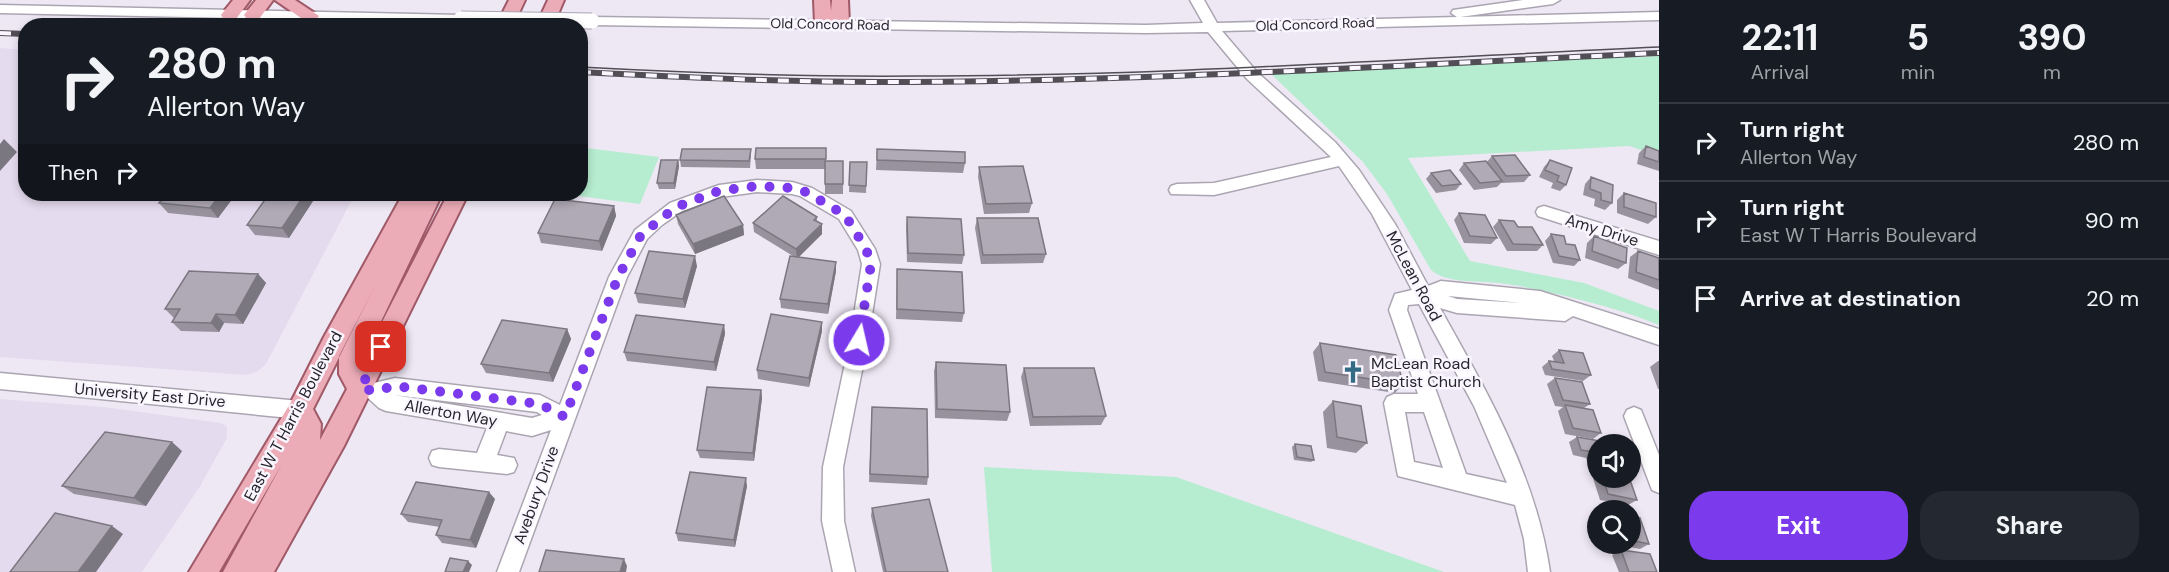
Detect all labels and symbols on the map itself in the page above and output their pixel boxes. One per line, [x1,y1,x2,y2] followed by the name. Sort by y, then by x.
[1255,13,1375,35] street label: Old Concord Road
[770,14,890,34] street label: Old Concord Road
[1563,209,1641,251] street label: Amy Drive
[1381,227,1447,325] street label: McLean Road
[827,308,891,372] position arrow
[355,321,406,372] pin
[239,327,347,505] street label: East W T Harris Boulevard
[1371,353,1481,392] place label: McLean Road Baptist Church
[1340,359,1366,385] church icon: McLean Road Baptist Church
[74,378,226,412] street label: University East Drive
[403,395,499,432] street label: Allerton Way
[509,443,563,547] street label: Avebury Drive

